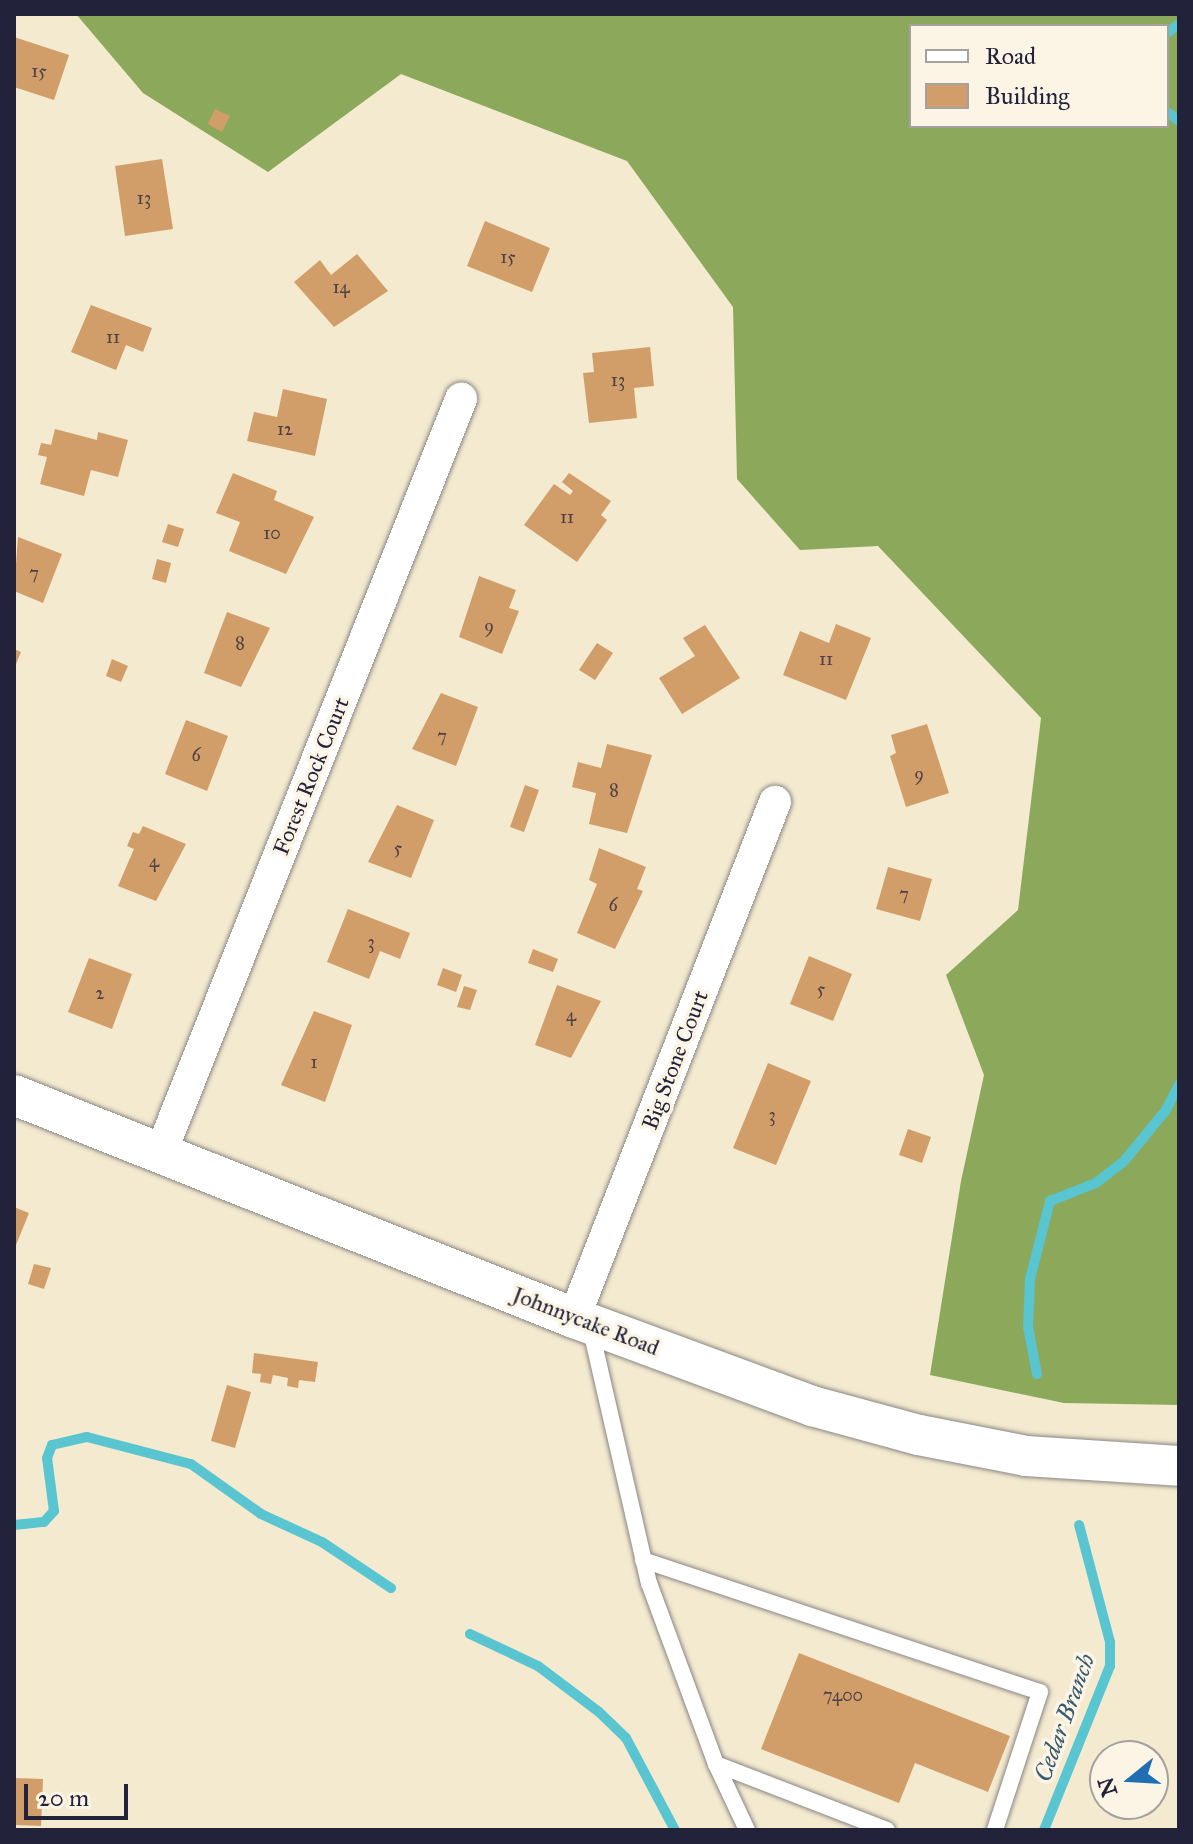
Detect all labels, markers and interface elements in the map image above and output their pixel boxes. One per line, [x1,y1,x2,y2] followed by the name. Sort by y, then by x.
[909,24,1169,128] legend
[985,41,1036,71] text: Road
[31,60,47,82] house number: 15
[985,81,1070,111] text: Building
[137,187,151,209] house number: 13
[500,246,516,268] house number: 15
[332,276,350,298] house number: 14
[106,326,120,348] house number: 11
[611,369,625,391] house number: 13
[277,418,293,440] house number: 12
[560,506,574,528] house number: 11
[263,522,281,544] house number: 10
[29,562,39,584] house number: 7
[484,615,494,637] house number: 9
[235,632,245,654] house number: 8
[819,648,833,670] house number: 11
[267,693,355,859] street label: Forest Rock Court
[437,725,447,747] house number: 7
[191,744,201,766] house number: 6
[914,763,924,785] house number: 9
[609,779,619,801] house number: 8
[394,837,402,859] house number: 5
[149,850,159,872] house number: 4
[899,883,909,905] house number: 7
[608,894,618,916] house number: 6
[367,931,375,953] house number: 3
[817,978,825,1000] house number: 5
[96,982,104,1004] house number: 2
[636,987,714,1133] street label: Big Stone Court
[566,1004,576,1026] house number: 4
[310,1051,318,1073] house number: 1
[768,1104,776,1126] house number: 3
[509,1281,663,1361] street label: Johnnycake Road
[1029,1650,1101,1786] water label: Cedar Branch
[823,1684,863,1706] house number: 7400
[1089,1740,1169,1820] north arrow
[28,1768,132,1818] scale bar
[1092,1774,1123,1800] text: N
[38,1783,89,1813] text: 20 m

